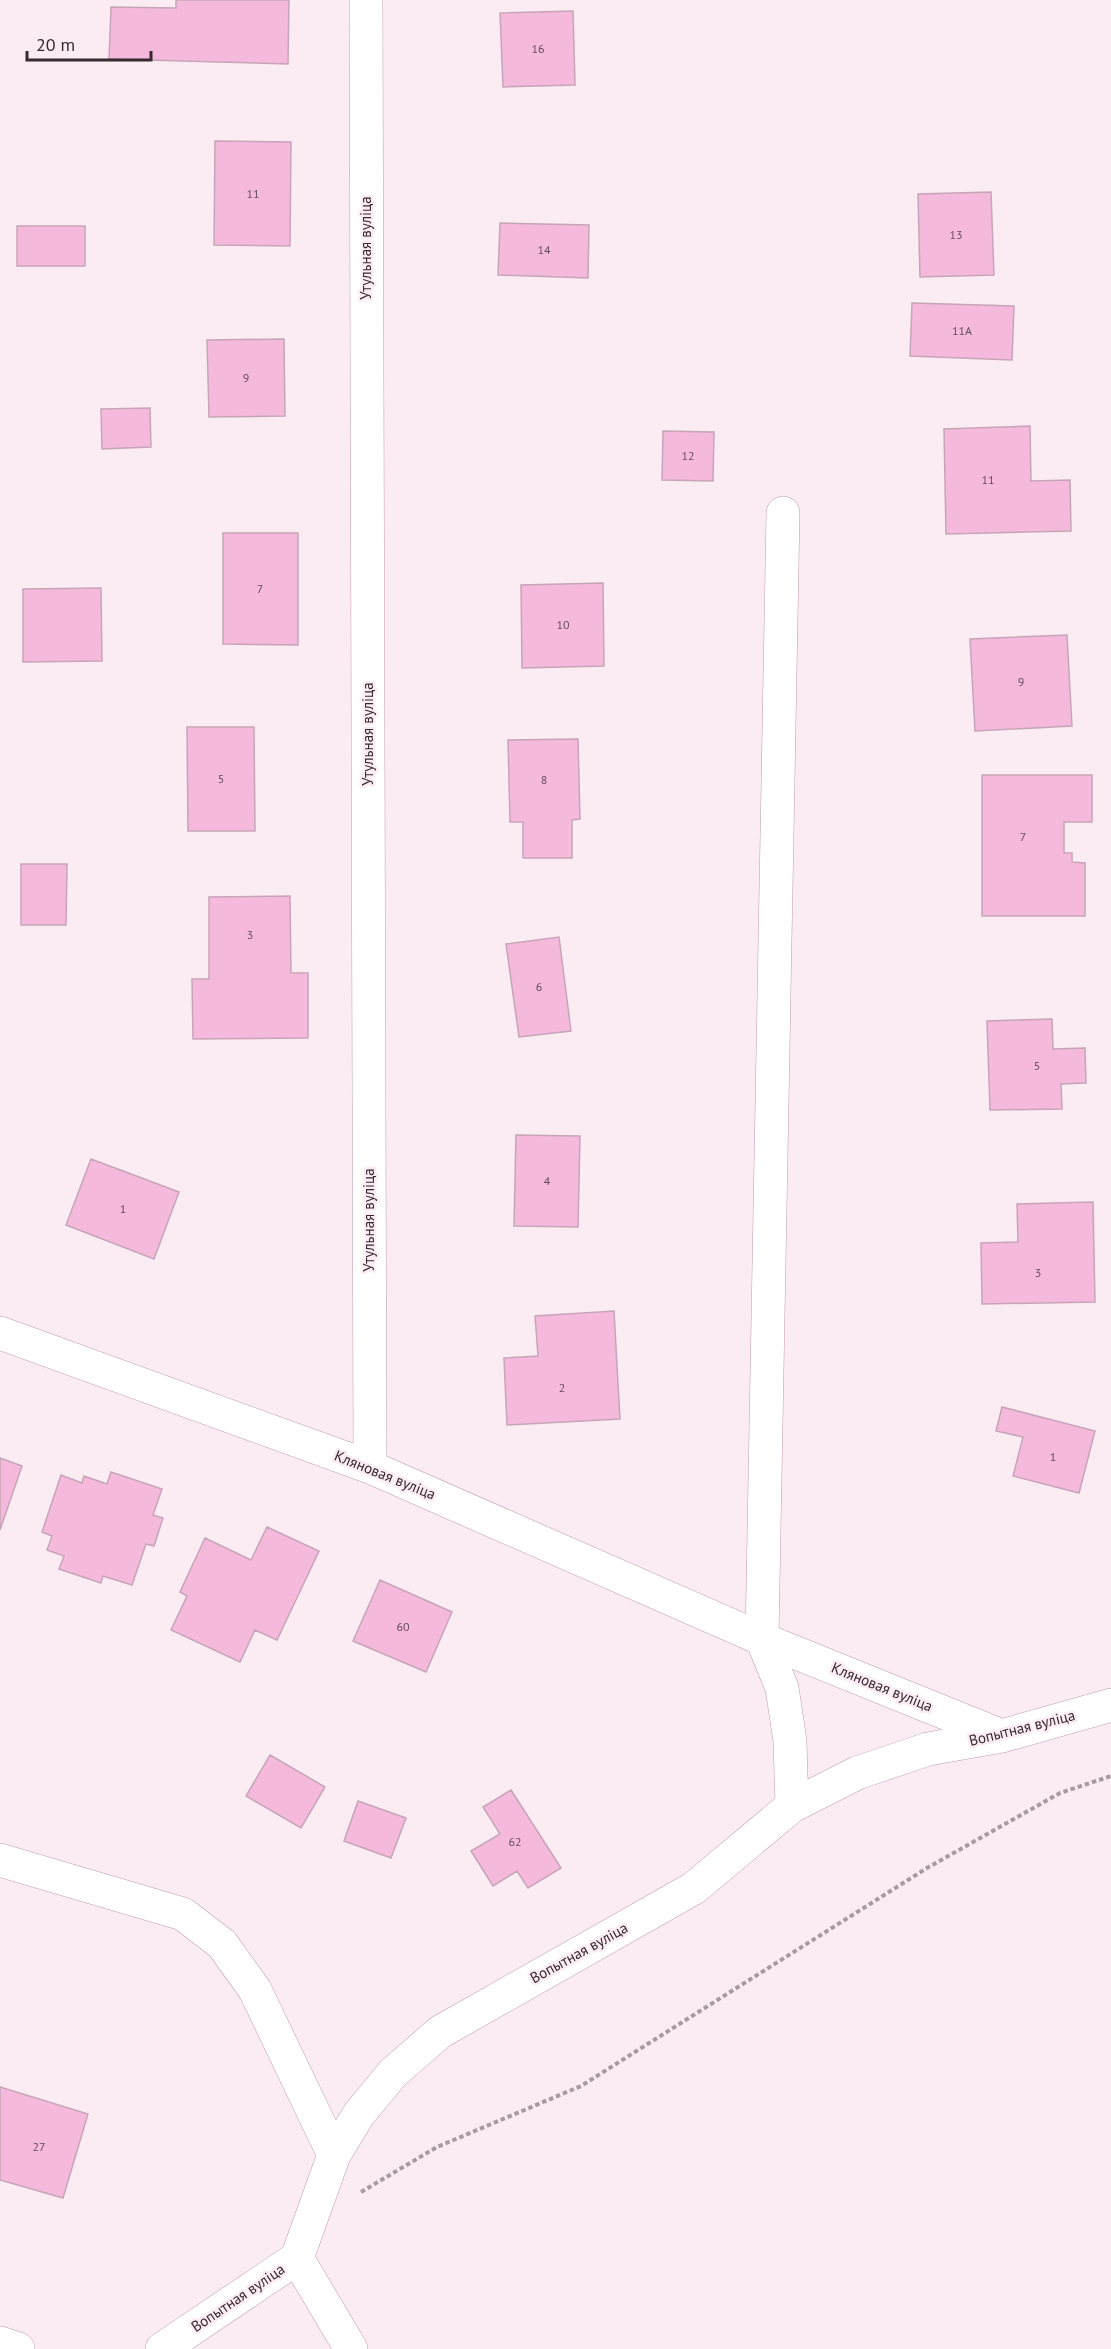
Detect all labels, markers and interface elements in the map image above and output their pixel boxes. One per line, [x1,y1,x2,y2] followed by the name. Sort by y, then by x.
[27,24,152,62] scale bar
[36,33,75,56] text: 20 m
[531,41,545,56] house number: 16
[246,186,260,201] house number: 11
[356,196,375,300] street label: Утульная вуліца
[949,227,963,242] house number: 13
[537,242,551,257] house number: 14
[952,323,972,338] house number: 11А
[243,370,249,385] house number: 9
[681,448,695,463] house number: 12
[981,472,995,487] house number: 11
[257,581,263,596] house number: 7
[556,617,570,632] house number: 10
[1018,674,1024,689] house number: 9
[358,682,377,786] street label: Утульная вуліца
[218,771,224,786] house number: 5
[541,772,547,787] house number: 8
[1020,829,1026,844] house number: 7
[247,927,253,942] house number: 3
[536,979,542,994] house number: 6
[1034,1058,1040,1073] house number: 5
[359,1168,378,1272] street label: Утульная вуліца
[544,1173,551,1188] house number: 4
[120,1201,126,1216] house number: 1
[1035,1265,1041,1280] house number: 3
[559,1380,565,1395] house number: 2
[332,1446,439,1503] street label: Кляновая вуліца
[1050,1449,1056,1464] house number: 1
[396,1619,410,1634] house number: 60
[829,1658,936,1715] street label: Кляновая вуліца
[967,1705,1077,1750] street label: Вопытная вуліца
[508,1834,522,1849] house number: 62
[527,1918,631,1987] street label: Вопытная вуліца
[32,2139,46,2154] house number: 27
[187,2259,288,2336] street label: Вопытная вуліца

